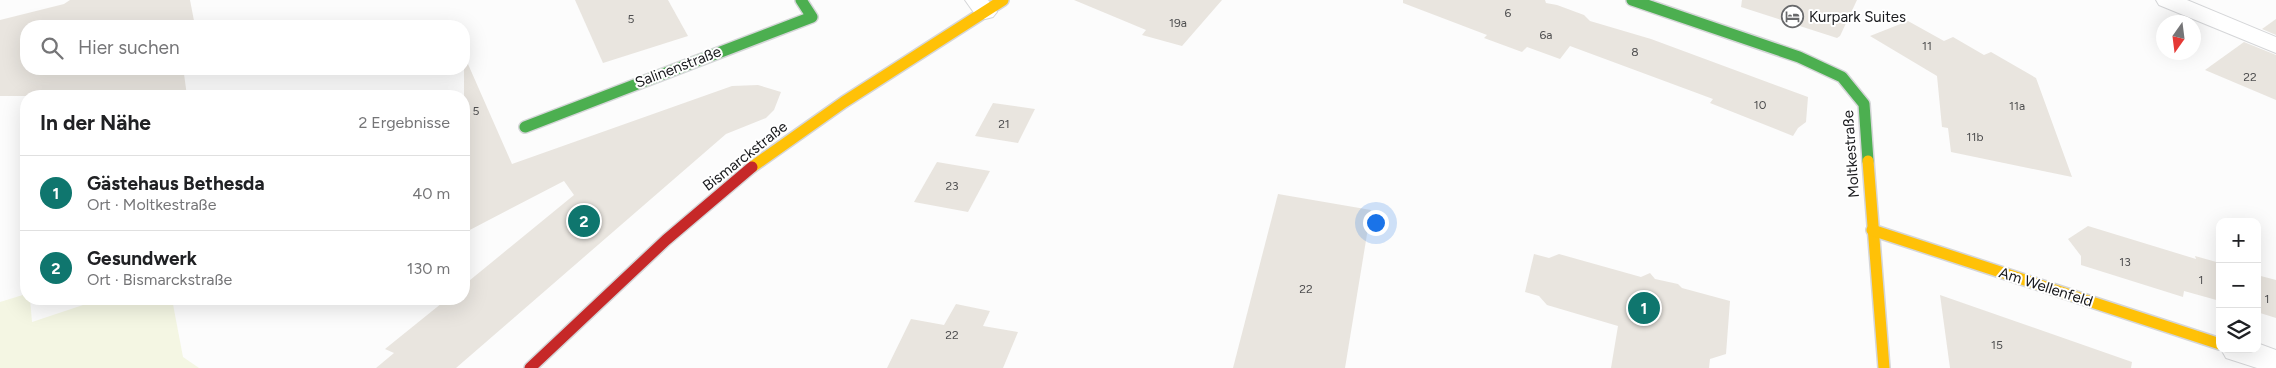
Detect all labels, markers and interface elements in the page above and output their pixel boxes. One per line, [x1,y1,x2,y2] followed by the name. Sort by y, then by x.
[1781,5,1805,29] hotel icon: Kurpark Suites
[1505,6,1512,20] house number: 6
[1809,8,1906,26] place label: Kurpark Suites
[628,12,635,26] house number: 5
[2156,15,2201,60] north arrow
[1169,16,1187,30] house number: 19a
[20,20,470,75] search box
[1540,28,1552,42] house number: 6a
[38,34,66,62] icon: search
[78,36,179,59] text: Hier suchen
[1922,39,1932,53] house number: 11
[632,42,724,92] street label: Salinenstraße
[1631,45,1639,59] house number: 8
[2243,70,2257,84] house number: 22
[1754,98,1767,112] house number: 10
[2009,99,2025,113] house number: 11a
[473,104,480,118] house number: 5
[40,110,151,135] text: In der Nähe
[1839,110,1863,198] street label: Moltkestraße
[358,113,450,132] text: 2 Ergebnisse
[699,117,791,195] street label: Bismarckstraße
[998,117,1010,131] house number: 21
[1967,130,1983,144] house number: 11b
[87,172,265,195] text: Gästehaus Bethesda
[945,179,959,193] house number: 23
[53,184,59,203] text: 1
[412,184,450,203] text: 40 m
[87,195,216,214] text: Ort · Moltkestraße
[568,202,600,240] pin: 2
[1363,210,1389,236] your location
[2216,218,2261,353] map controls
[2216,218,2261,263] button: +
[87,247,197,270] text: Gesundwerk
[2119,255,2131,269] house number: 13
[51,259,61,278] text: 2
[407,259,450,278] text: 130 m
[1997,263,2095,311] street label: Am Wellenfeld
[2216,263,2261,308] button: −
[87,270,232,289] text: Ort · Bismarckstraße
[2199,273,2203,287] house number: 1
[1299,282,1313,296] house number: 22
[1628,289,1660,327] pin: 1
[2265,292,2269,306] house number: 1
[2216,308,2261,353] button: layers
[945,328,959,342] house number: 22
[1991,338,2003,352] house number: 15

